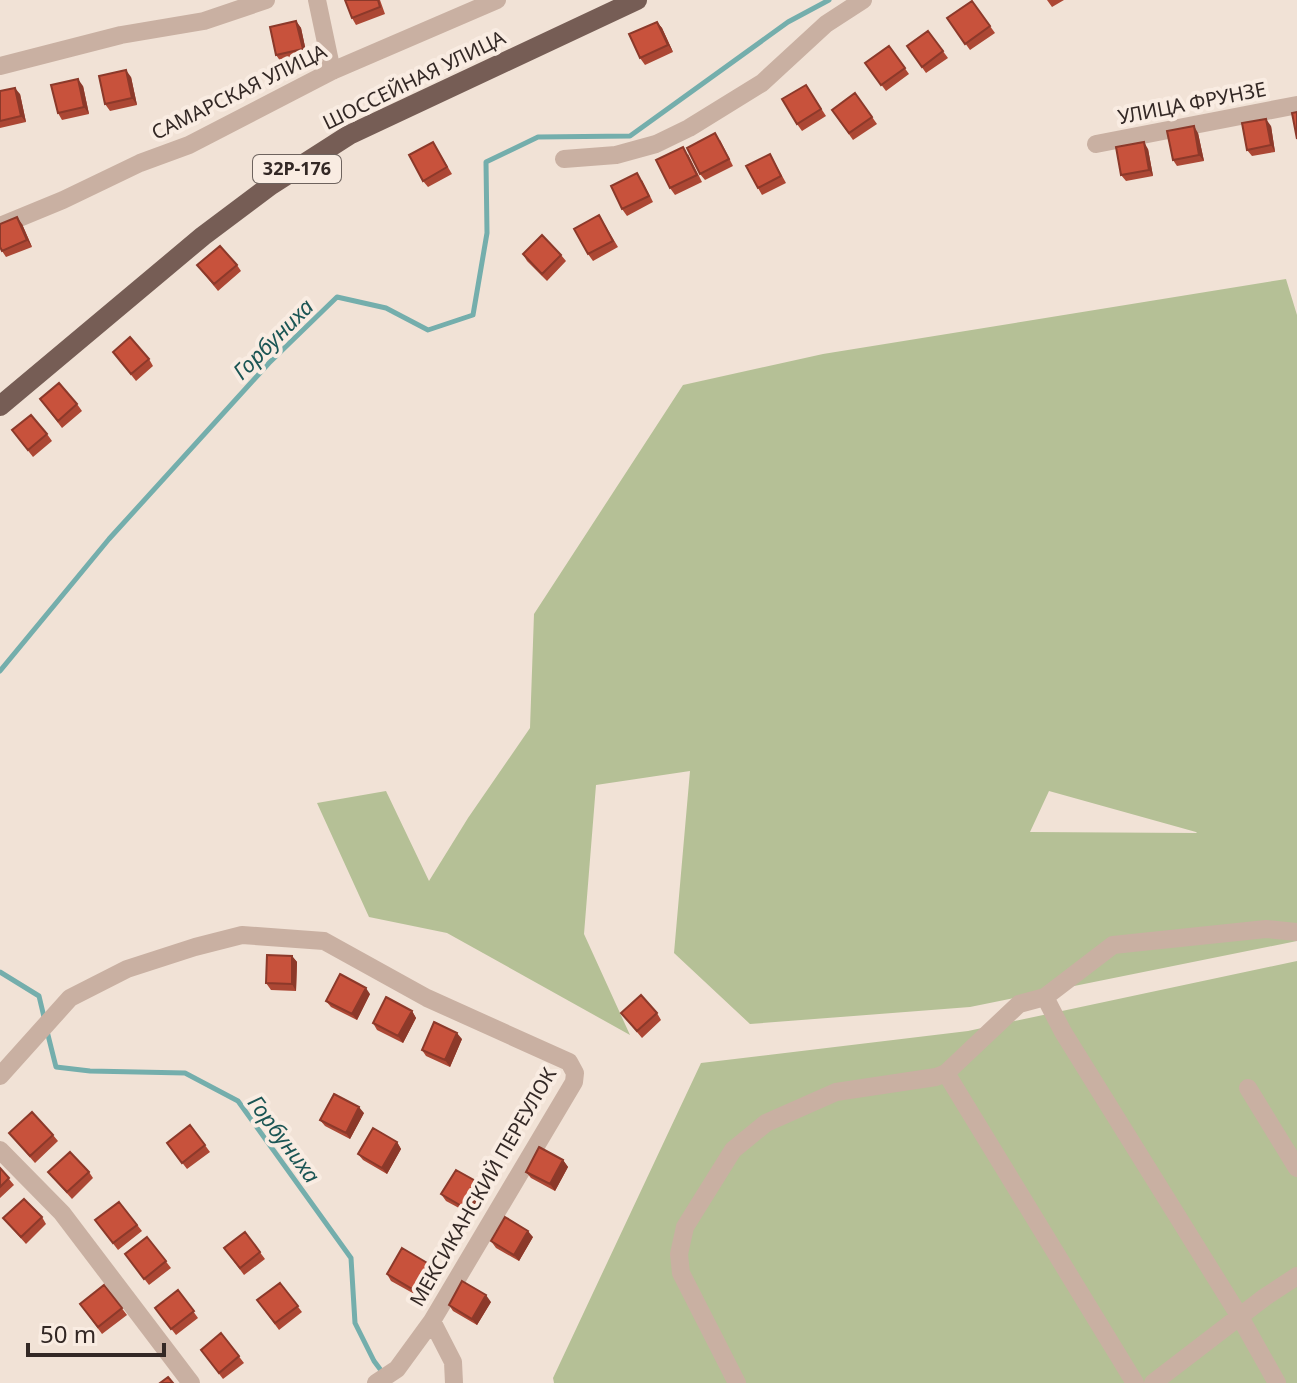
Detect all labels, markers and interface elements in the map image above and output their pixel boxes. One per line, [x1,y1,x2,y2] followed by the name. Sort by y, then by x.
[318,23,510,136] street label: ШОССЕЙНАЯ УЛИЦА
[147,37,331,146] street label: САМАРСКАЯ УЛИЦА
[1116,75,1268,130] street label: УЛИЦА ФРУНЗЕ
[253,155,341,183] road number: 32Р-176
[225,291,319,385] water label: Горбуниха
[403,1062,562,1311] street label: МЕКСИКАНСКИЙ ПЕРЕУЛОК
[242,1088,328,1189] water label: Горбуниха
[28,1307,164,1357] scale bar
[40,1317,96,1350] text: 50 m

